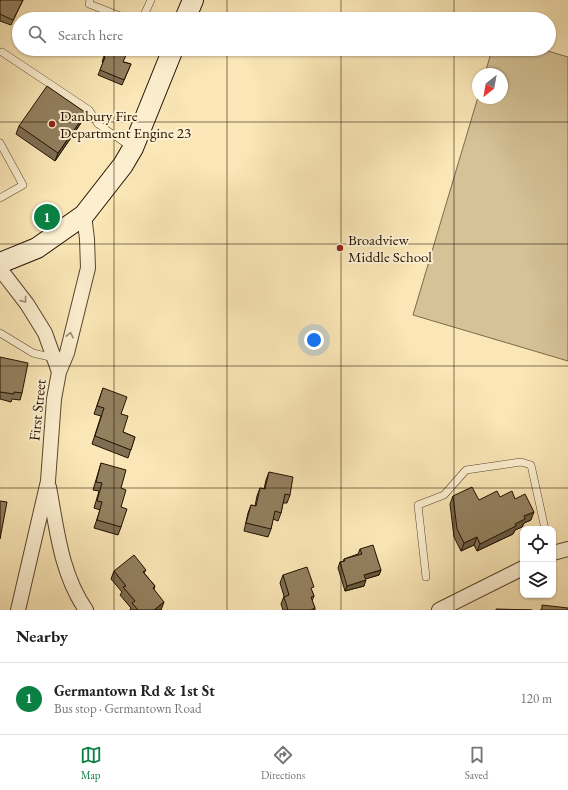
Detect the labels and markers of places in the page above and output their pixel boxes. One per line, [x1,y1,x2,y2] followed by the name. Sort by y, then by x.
[60,106,191,142] place label: Danbury Fire Department Engine 23
[47,119,57,129] marker: Danbury Fire Department Engine 23
[34,202,60,232] pin: 1
[348,230,432,266] place label: Broadview Middle School
[335,243,345,253] marker: Broadview Middle School

